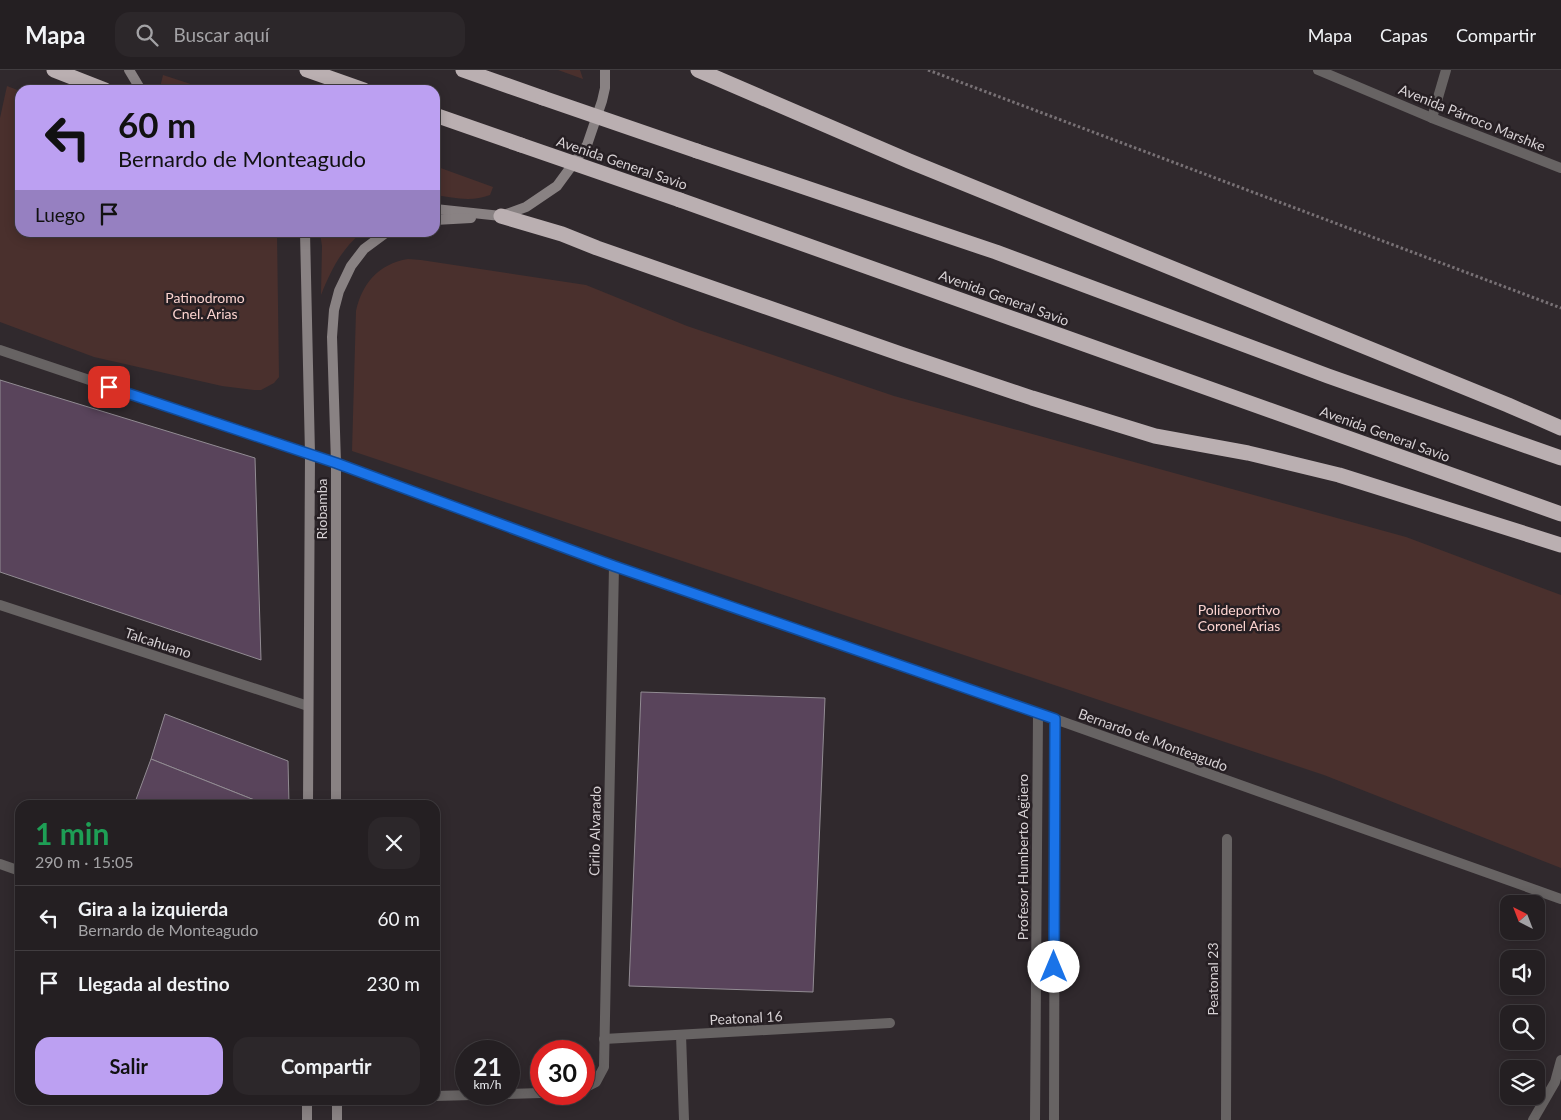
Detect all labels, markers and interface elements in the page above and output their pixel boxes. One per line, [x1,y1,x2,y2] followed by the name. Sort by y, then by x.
[115,12,465,57] search box
[25,20,85,49] text: Mapa
[133,21,161,49] icon: search
[173,23,269,46] text: Buscar aquí
[1308,24,1352,46] text: Mapa
[1380,24,1428,46] text: Capas
[1456,24,1536,46] text: Compartir
[1396,80,1548,155] street label: Avenida Párroco Marshke
[118,103,196,145] text: 60 m
[35,105,100,170] icon: left
[554,132,690,193] street label: Avenida General Savio
[118,145,366,172] text: Bernardo de Monteagudo
[95,200,123,228] icon: arrive
[35,203,85,226] text: Luego
[937,266,1072,329] street label: Avenida General Savio
[165,289,245,322] park label: Patinodromo Cnel. Arias
[88,366,130,408] pin
[95,373,123,401] icon: arrive
[1318,402,1453,465] street label: Avenida General Savio
[313,478,330,540] street label: Riobamba
[1198,601,1280,634] park label: Polideportivo Coronel Arias
[123,624,194,661] street label: Talcahuano
[1076,705,1230,775] street label: Bernardo de Monteagudo
[1014,774,1031,940] street label: Profesor Humberto Agüero
[585,786,604,876] street label: Cirilo Alvarado
[35,815,109,851] text: 1 min
[368,817,420,869] button: close
[35,852,134,871] text: 290 m · 15:05
[1500,895,1545,940] north arrow
[1500,895,1545,1105] map controls
[78,897,228,920] text: Gira a la izquierda
[35,904,63,932] icon: left
[377,907,420,930] text: 60 m
[78,920,258,939] text: Bernardo de Monteagudo
[1027,940,1079,992] position arrow
[1204,942,1221,1016] street label: Peatonal 23
[1500,950,1545,995] button: sound
[35,969,63,997] icon: arrive
[78,972,230,995] text: Llegada al destino
[366,972,420,995] text: 230 m
[1500,1005,1545,1050] button: search
[709,1007,783,1028] street label: Peatonal 16
[35,1037,223,1095] button: Salir
[233,1037,420,1095] button: Compartir
[530,1040,595,1105] speed limit sign: 30
[473,1051,502,1081] text: 21
[1500,1060,1545,1105] button: layers
[473,1077,502,1092] text: km/h

